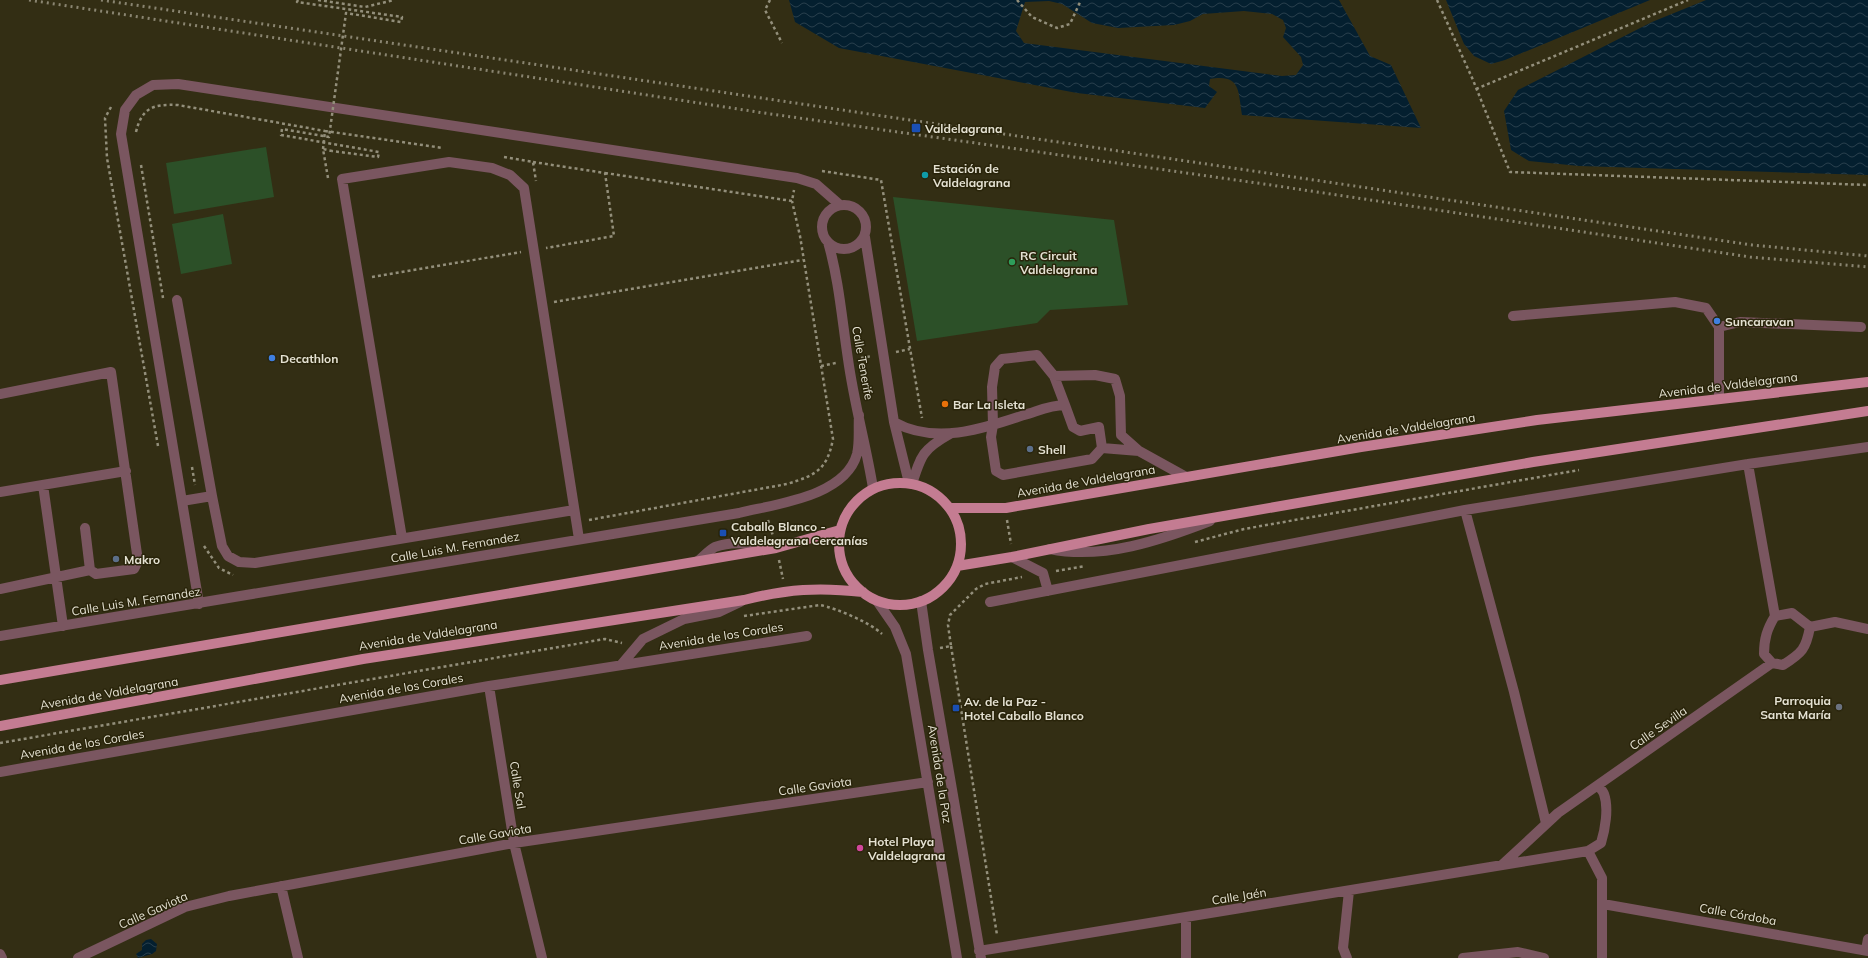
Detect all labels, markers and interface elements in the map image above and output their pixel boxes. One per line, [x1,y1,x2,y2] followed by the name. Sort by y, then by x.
[924,121,1002,136] place label: Valdelagrana
[910,122,922,134] marker: Valdelagrana
[932,161,1010,190] place label: Estación de Valdelagrana
[920,170,930,180] marker: Estación de Valdelagrana
[1019,248,1097,277] place label: RC Circuit Valdelagrana
[1007,257,1017,267] marker: RC Circuit Valdelagrana
[1725,314,1794,329] place label: Suncaravan
[1712,316,1722,326] marker: Suncaravan
[849,325,877,401] street label: Calle Tenerife
[280,351,338,366] place label: Decathlon
[267,353,277,363] marker: Decathlon
[1658,369,1798,401] street label: Avenida de Valdelagrana
[953,397,1025,412] place label: Bar La Isleta
[940,399,950,409] marker: Bar La Isleta
[1336,410,1476,446] street label: Avenida de Valdelagrana
[1038,442,1066,457] place label: Shell
[1025,444,1035,454] marker: Shell
[1016,461,1156,501] street label: Avenida de Valdelagrana
[730,519,868,548] place label: Caballo Blanco - Valdelagrana Cercanías
[389,528,521,566] street label: Calle Luis M. Fernandez
[718,528,728,538] marker: Caballo Blanco - Valdelagrana Cercanías
[124,552,160,567] place label: Makro
[111,554,121,564] marker: Makro
[70,583,202,619] street label: Calle Luis M. Fernandez
[358,617,498,653] street label: Avenida de Valdelagrana
[658,619,784,653] street label: Avenida de los Corales
[338,670,464,706] street label: Avenida de los Corales
[39,673,179,713] street label: Avenida de Valdelagrana
[1760,693,1831,722] place label: Parroquia Santa María
[964,694,1084,723] place label: Av. de la Paz - Hotel Caballo Blanco
[1834,702,1844,712] marker: Parroquia Santa María
[951,703,961,713] marker: Av. de la Paz - Hotel Caballo Blanco
[1626,703,1690,753] street label: Calle Sevilla
[925,724,955,824] street label: Avenida de la Paz
[19,726,145,762] street label: Avenida de los Corales
[507,760,529,810] street label: Calle Sal
[777,773,853,799] street label: Calle Gaviota
[457,820,533,848] street label: Calle Gaviota
[867,834,945,863] place label: Hotel Playa Valdelagrana
[855,843,865,853] marker: Hotel Playa Valdelagrana
[1211,884,1267,908] street label: Calle Jaén
[116,888,190,932] street label: Calle Gaviota
[1698,900,1778,928] street label: Calle Córdoba

